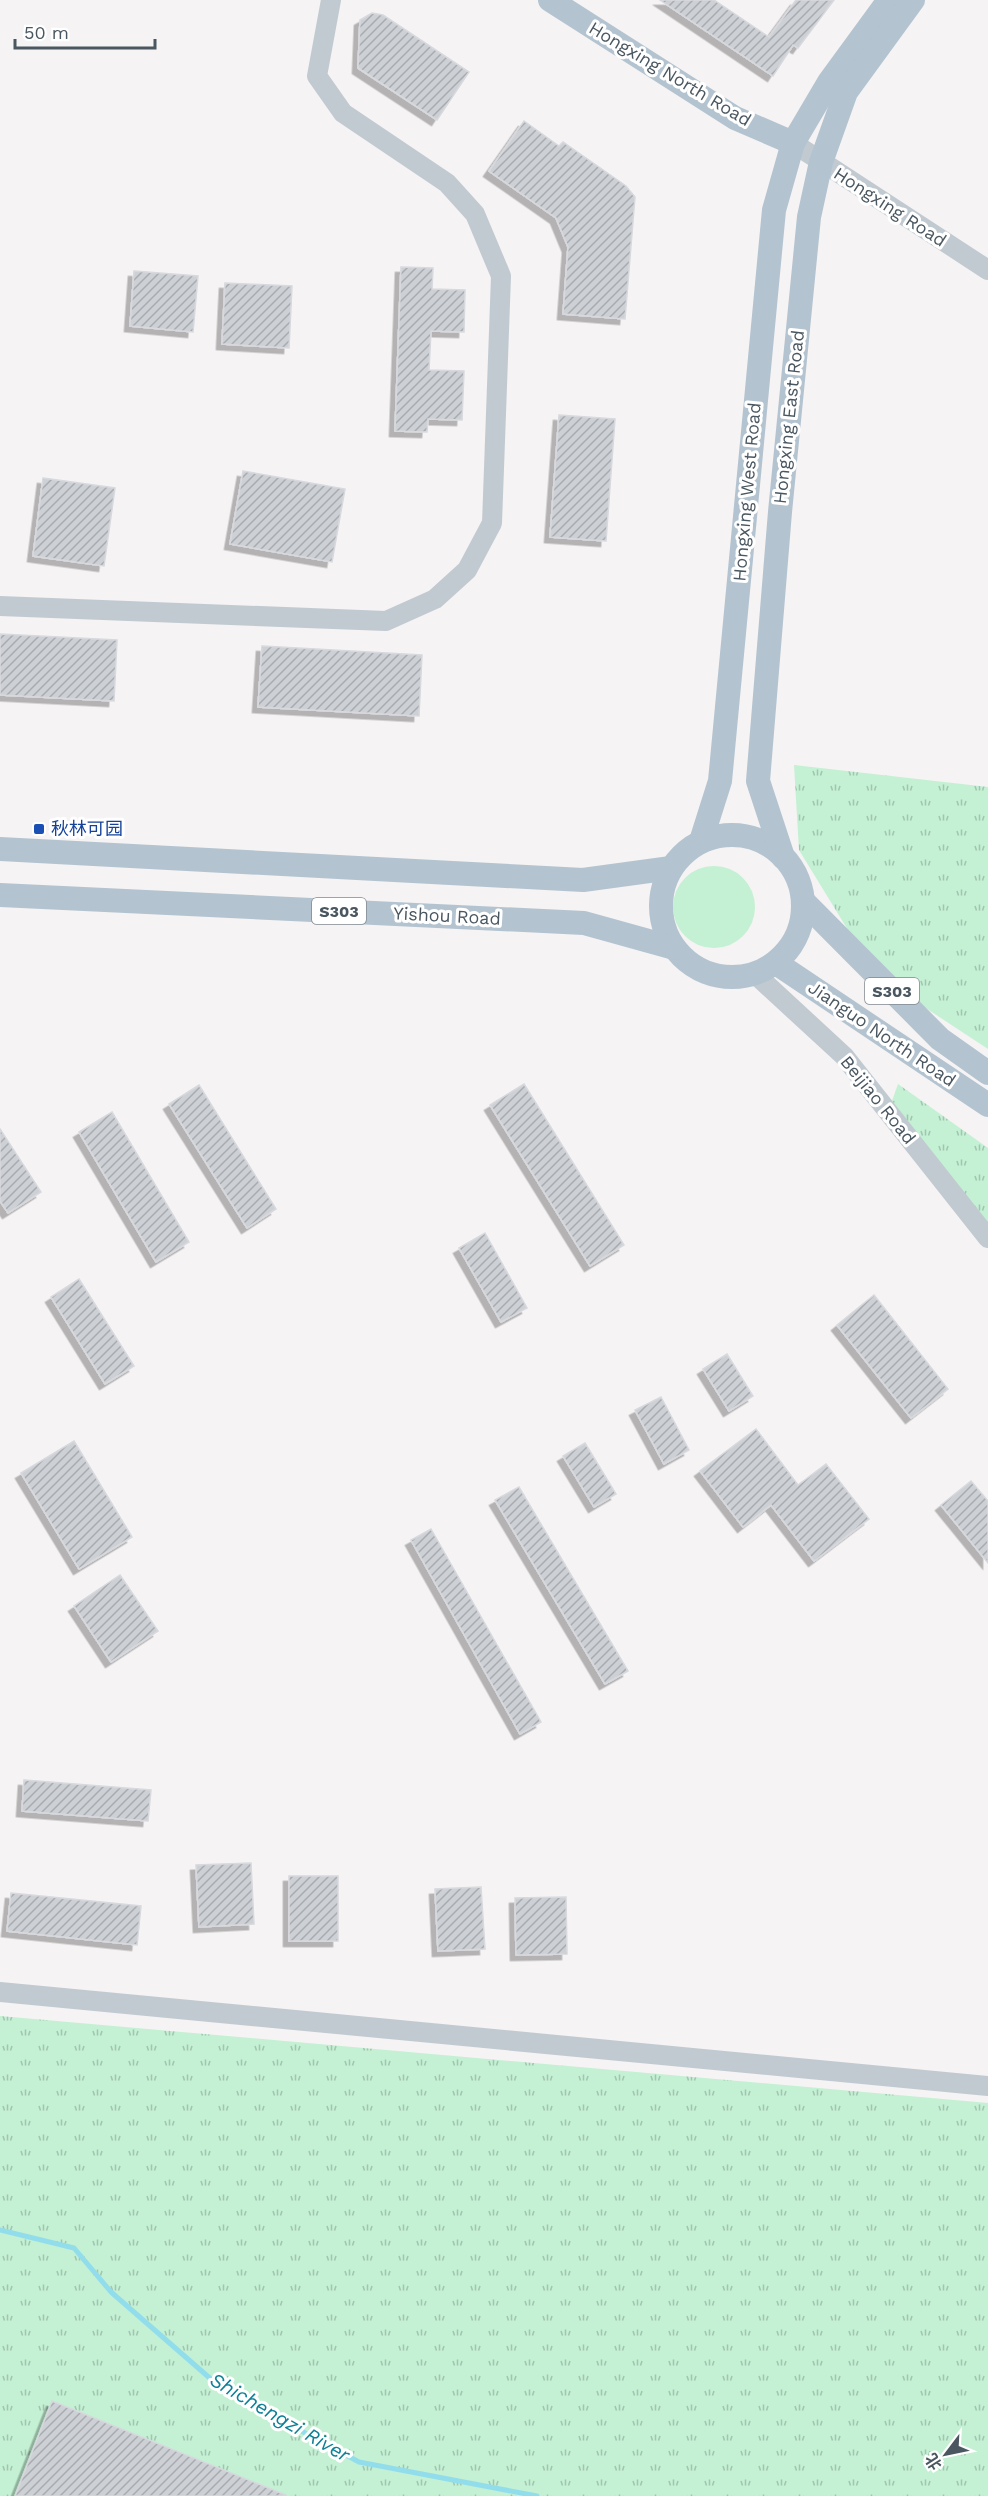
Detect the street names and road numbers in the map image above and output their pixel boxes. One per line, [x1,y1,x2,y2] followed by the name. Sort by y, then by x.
[585,17,755,130] street label: Hongxing North Road
[830,162,950,251] street label: Hongxing Road
[769,329,808,505] street label: Hongxing East Road
[728,402,765,582] street label: Hongxing West Road
[312,898,366,924] road number: S303
[393,902,501,929] street label: Yishou Road
[805,976,960,1091] street label: Jianguo North Road
[865,978,919,1004] road number: S303
[836,1051,920,1148] street label: Beijiao Road

